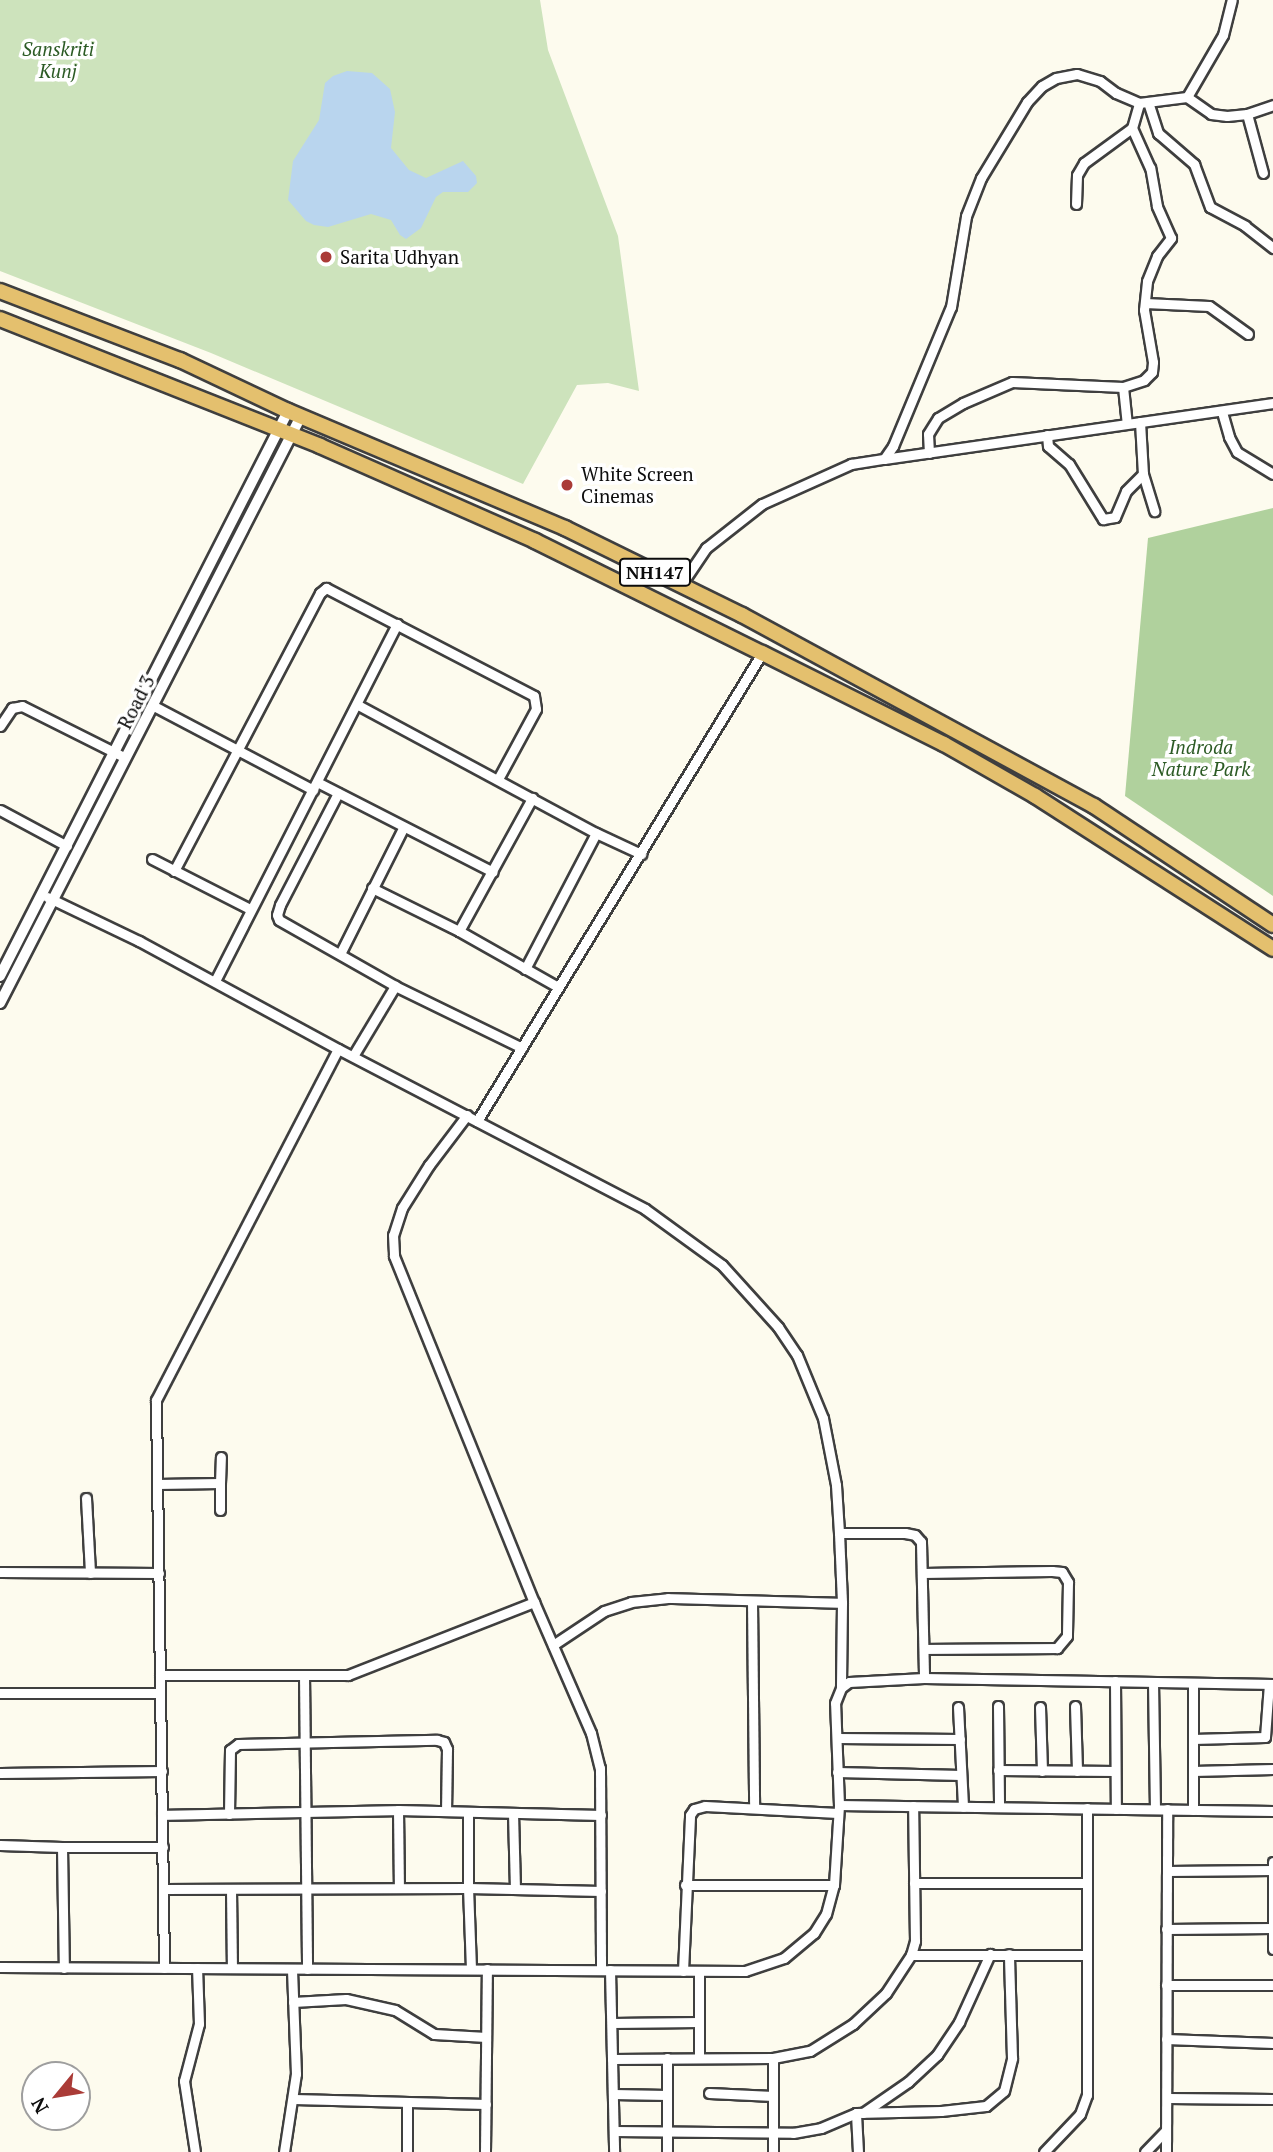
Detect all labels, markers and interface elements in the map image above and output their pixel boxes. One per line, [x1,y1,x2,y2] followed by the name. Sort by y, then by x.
[22,38,94,82] park label: Sanskriti Kunj
[340,246,459,268] place label: Sarita Udhyan
[318,249,334,265] marker: Sarita Udhyan
[581,463,694,507] place label: White Screen Cinemas
[559,477,575,493] marker: White Screen Cinemas
[618,558,692,586] road number: NH147
[113,671,159,733] street label: Road 3
[1152,736,1250,780] park label: Indroda Nature Park
[21,2061,91,2131] north arrow
[25,2093,54,2118] text: N

